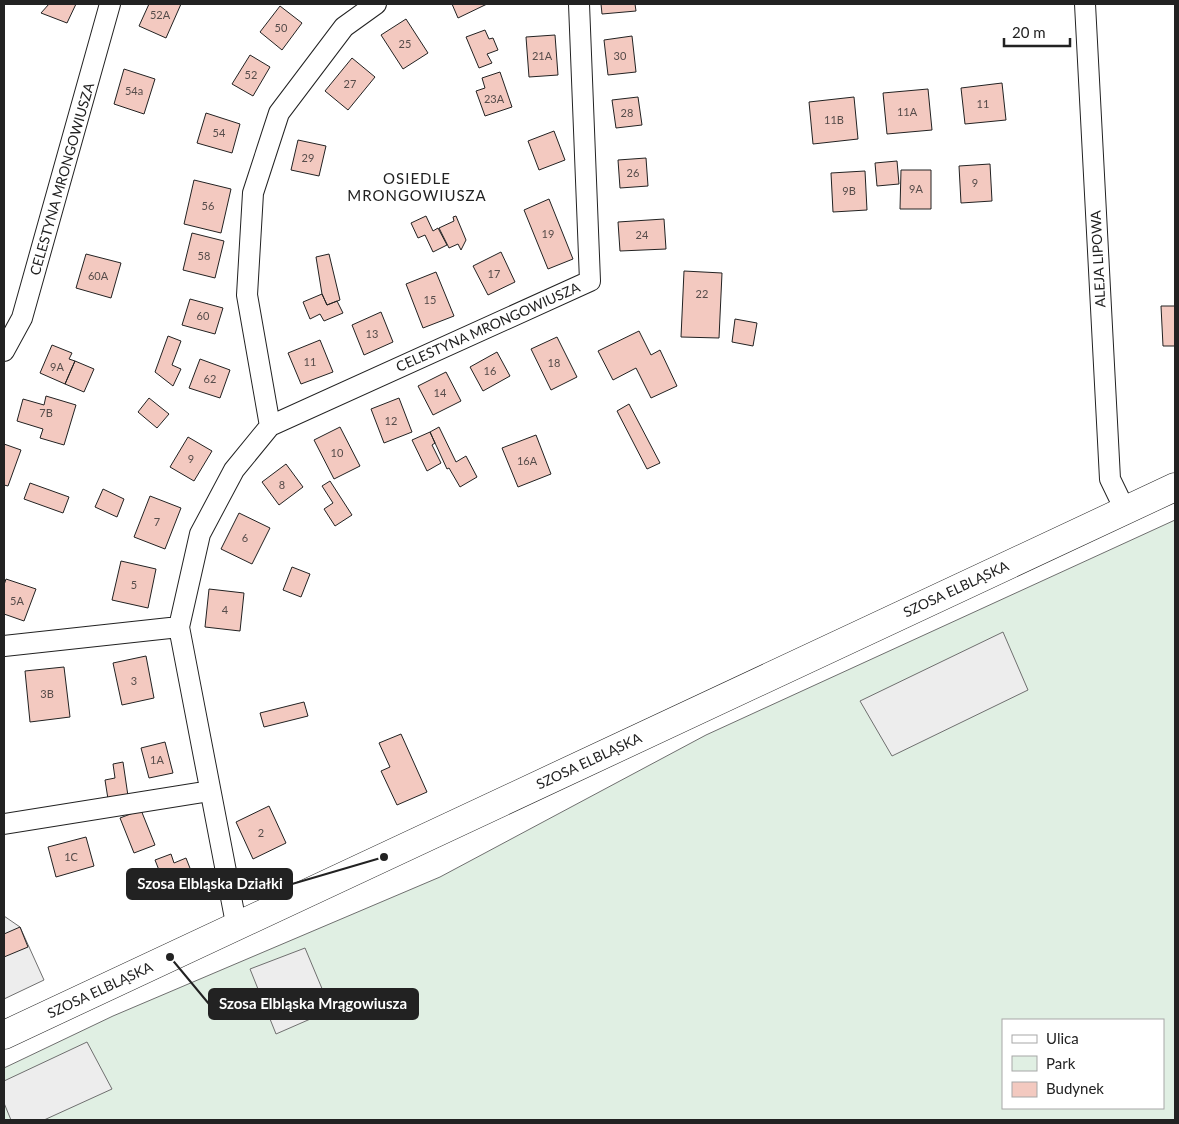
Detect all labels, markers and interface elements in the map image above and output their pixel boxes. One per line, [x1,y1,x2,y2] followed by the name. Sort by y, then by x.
[150,8,171,21] house number: 52A
[1004,15,1070,47] scale bar
[275,21,288,34] house number: 50
[1012,23,1046,41] text: 20 m
[399,37,411,50] house number: 25
[532,49,553,62] house number: 21A
[614,49,627,62] house number: 30
[245,68,257,81] house number: 52
[344,77,356,90] house number: 27
[26,80,97,277] street label: CELESTYNA MRONGOWIUSZA
[125,84,143,97] house number: 54a
[484,92,505,105] house number: 23A
[977,97,989,110] house number: 11
[897,105,918,118] house number: 11A
[621,106,633,119] house number: 28
[824,113,844,126] house number: 11B
[213,126,226,139] house number: 54
[302,151,314,164] house number: 29
[627,166,639,179] house number: 26
[347,169,487,204] district label: OSIEDLE MRONGOWIUSZA
[972,176,978,189] house number: 9
[909,182,923,195] house number: 9A
[842,184,856,197] house number: 9B
[202,199,214,212] house number: 56
[1086,210,1109,308] street label: ALEJA LIPOWA
[542,227,554,240] house number: 19
[636,228,649,241] house number: 24
[198,249,210,262] house number: 58
[488,267,500,280] house number: 17
[88,269,109,282] house number: 60A
[393,278,583,375] street label: CELESTYNA MRONGOWIUSZA
[696,287,708,300] house number: 22
[424,293,436,306] house number: 15
[197,309,210,322] house number: 60
[366,327,378,340] house number: 13
[304,355,316,368] house number: 11
[548,356,560,369] house number: 18
[50,360,64,373] house number: 9A
[484,364,496,377] house number: 16
[204,372,216,385] house number: 62
[434,386,447,399] house number: 14
[39,406,53,419] house number: 7B
[385,414,397,427] house number: 12
[331,446,344,459] house number: 10
[188,452,194,465] house number: 9
[517,454,538,467] house number: 16A
[279,478,285,491] house number: 8
[154,515,160,528] house number: 7
[242,531,248,544] house number: 6
[900,556,1012,620] street label: SZOSA ELBLĄSKA
[131,578,137,591] house number: 5
[10,594,24,607] house number: 5A
[222,603,229,616] house number: 4
[131,674,137,687] house number: 3
[40,687,54,700] house number: 3B
[533,728,645,792] street label: SZOSA ELBLĄSKA
[150,753,164,766] house number: 1A
[258,826,264,839] house number: 2
[64,850,79,863] house number: 1C
[127,869,292,899] callout: Szosa Elbląska Działki
[137,874,283,892] text: Szosa Elbląska Działki
[44,957,156,1021] street label: SZOSA ELBLĄSKA
[209,989,418,1019] callout: Szosa Elbląska Mrągowiusza
[219,994,407,1012] text: Szosa Elbląska Mrągowiusza
[1002,1019,1164,1109] legend
[1046,1029,1079,1047] text: Ulica
[1046,1054,1076,1072] text: Park
[1046,1079,1104,1097] text: Budynek

